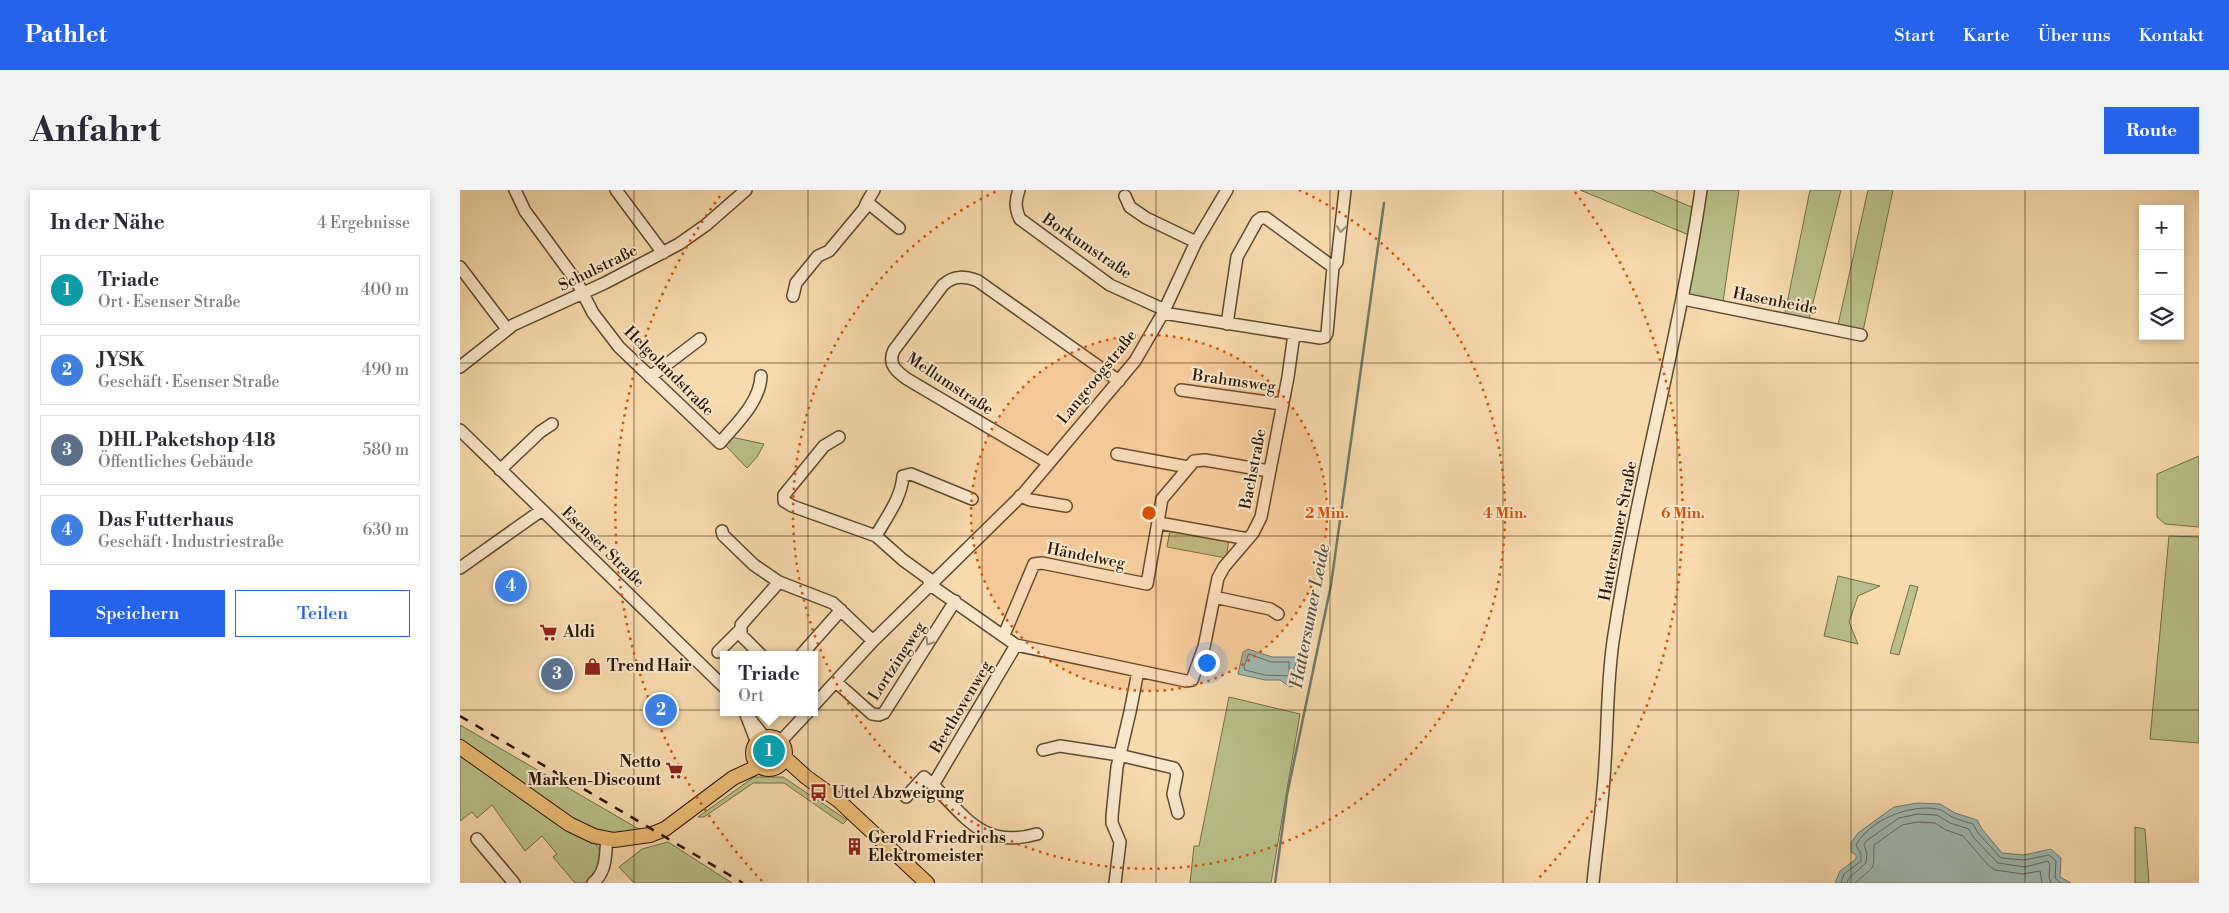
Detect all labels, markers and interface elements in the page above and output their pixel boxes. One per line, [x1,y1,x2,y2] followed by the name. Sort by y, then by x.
[25,20,107,50] text: Pathlet
[1894,24,1935,47] text: Start
[1963,24,2010,47] text: Karte
[2038,24,2111,47] text: Über uns
[2139,24,2204,47] text: Kontakt
[2104,107,2199,154] button: Route
[30,109,161,152] text: Anfahrt
[2139,205,2184,340] map controls
[2139,205,2184,250] button: +
[1038,208,1136,283] street label: Borkumstraße
[50,210,165,236] text: In der Nähe
[317,213,410,233] text: 4 Ergebnisse
[1336,226,1347,234] one-way arrow
[555,240,641,296] street label: Schulstraße
[2139,250,2184,295] button: −
[98,268,159,292] text: Triade
[63,280,71,300] text: 1
[361,280,409,300] text: 400 m
[1731,283,1819,319] street label: Hasenheide
[98,292,241,312] text: Ort · Esenser Straße
[2139,295,2184,340] button: layers
[620,322,718,420] street label: Helgolandstraße
[1053,326,1141,428] street label: Langeoogstraße
[98,348,145,372] text: JYSK
[903,348,997,420] street label: Mellumstraße
[62,360,72,380] text: 2
[362,360,409,380] text: 490 m
[1190,365,1278,397] street label: Brahmsweg
[98,372,280,392] text: Geschäft · Esenser Straße
[1235,427,1271,512] street label: Bachstraße
[98,428,276,452] text: DHL Paketshop 418
[62,440,72,460] text: 3
[362,440,409,460] text: 580 m
[98,452,253,472] text: Öffentliches Gebäude
[1595,459,1641,603] street label: Hattersumer Straße
[557,502,649,592] street label: Esenser Straße
[1140,504,1158,522] centre of rings
[1305,504,1349,523] text: 2 Min.
[1483,504,1527,523] text: 4 Min.
[1661,504,1705,523] text: 6 Min.
[98,508,234,532] text: Das Futterhaus
[62,520,72,540] text: 4
[363,520,409,540] text: 630 m
[98,532,284,552] text: Geschäft · Industriestraße
[1045,539,1128,574] street label: Händelweg
[1285,541,1335,691] water label: Hattersumer Leide
[495,567,527,605] pin: 4
[50,590,225,637] button: Speichern
[235,590,410,637] button: Teilen
[864,617,930,704] street label: Lortzingweg
[539,622,559,642] supermarket icon: Aldi
[562,622,595,642] place label: Aldi
[926,637,935,646] one-way arrow
[1194,650,1220,676] your location
[720,651,818,716] popup
[541,655,573,693] pin: 3
[583,656,603,676] shop icon: Trend Hair
[607,656,692,676] place label: Trend Hair
[925,657,997,758] street label: Beethovenweg
[738,662,800,686] text: Triade
[738,686,764,706] text: Ort
[645,691,677,729] pin: 2
[753,732,785,770] pin: 1
[528,752,661,790] place label: Netto Marken-Discount
[665,761,685,781] supermarket icon: Netto Marken-Discount
[808,783,828,803] bus stop icon: Uttel Abzweigung
[832,783,965,803] place label: Uttel Abzweigung
[868,828,1006,866] place label: Gerold Friedrichs Elektromeister
[844,837,864,857] building icon: Gerold Friedrichs Elektromeister

